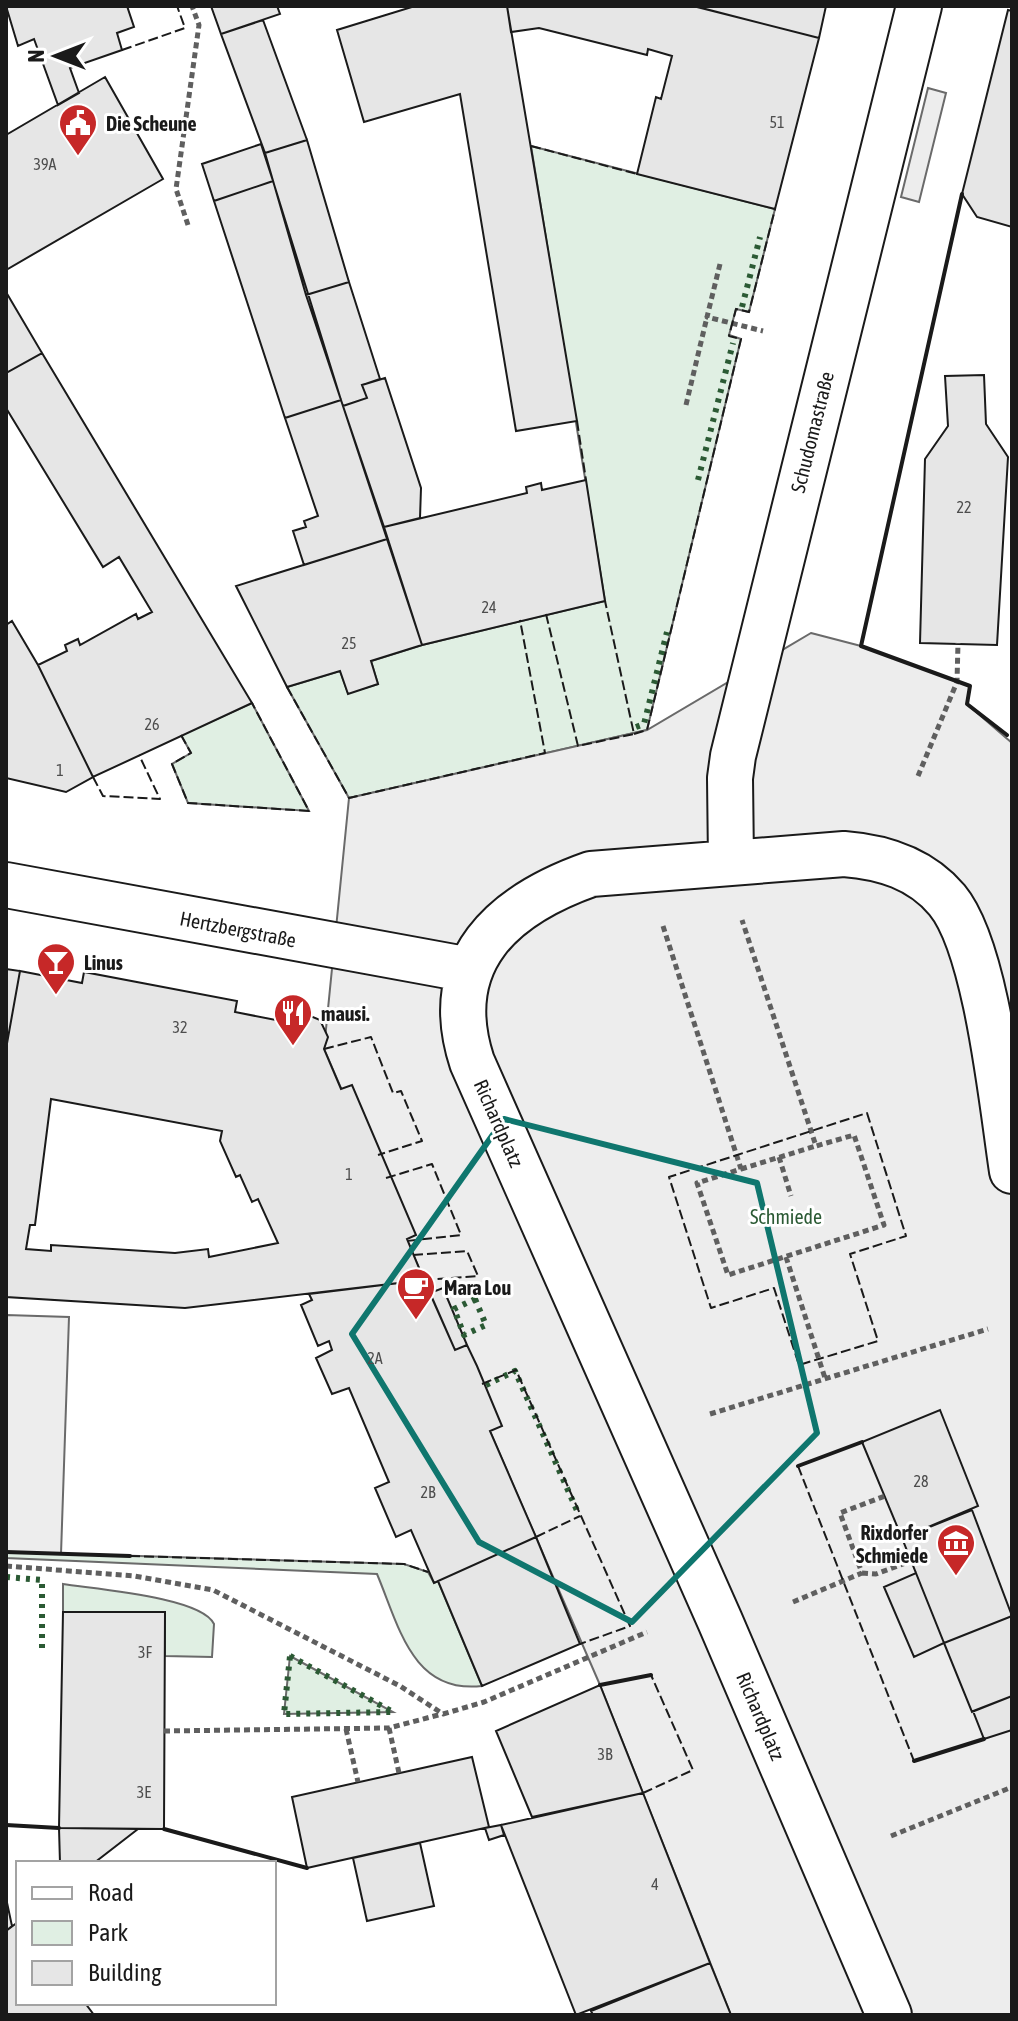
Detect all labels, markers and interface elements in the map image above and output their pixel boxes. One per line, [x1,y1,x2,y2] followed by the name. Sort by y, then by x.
[16,16,96,96] north arrow
[23,50,49,62] text: N
[57,102,99,157] public building icon: Die Scheune
[106,112,197,135] place label: Die Scheune
[769,113,785,131] house number: 51
[34,155,57,173] house number: 39A
[786,369,838,495] street label: Schudomastraße
[956,498,972,516] house number: 22
[481,598,497,616] house number: 24
[341,634,357,652] house number: 25
[144,715,160,733] house number: 26
[56,761,64,779] house number: 1
[178,906,298,952] street label: Hertzbergstraße
[35,941,77,996] bar icon: Linus
[84,951,123,974] place label: Linus
[272,992,314,1047] restaurant icon: mausi.
[321,1002,370,1025] place label: mausi.
[172,1018,188,1036] house number: 32
[469,1076,529,1170] street label: Richardplatz
[345,1165,353,1183] house number: 1
[750,1205,822,1228] park label: Schmiede
[395,1266,437,1321] cafe icon: Mara Lou
[444,1276,511,1299] place label: Mara Lou
[367,1349,383,1367] house number: 2A
[913,1472,929,1490] house number: 28
[420,1483,436,1501] house number: 2B
[856,1521,929,1567] place label: Rixdorfer Schmiede
[935,1522,977,1577] museum icon: Rixdorfer Schmiede
[138,1643,153,1661] house number: 3F
[732,1669,790,1763] street label: Richardplatz
[597,1745,613,1763] house number: 3B
[137,1783,151,1801] house number: 3E
[16,1861,276,2005] legend
[651,1875,659,1893] house number: 4
[88,1879,134,1906] text: Road
[88,1919,129,1946] text: Park
[88,1959,162,1986] text: Building

